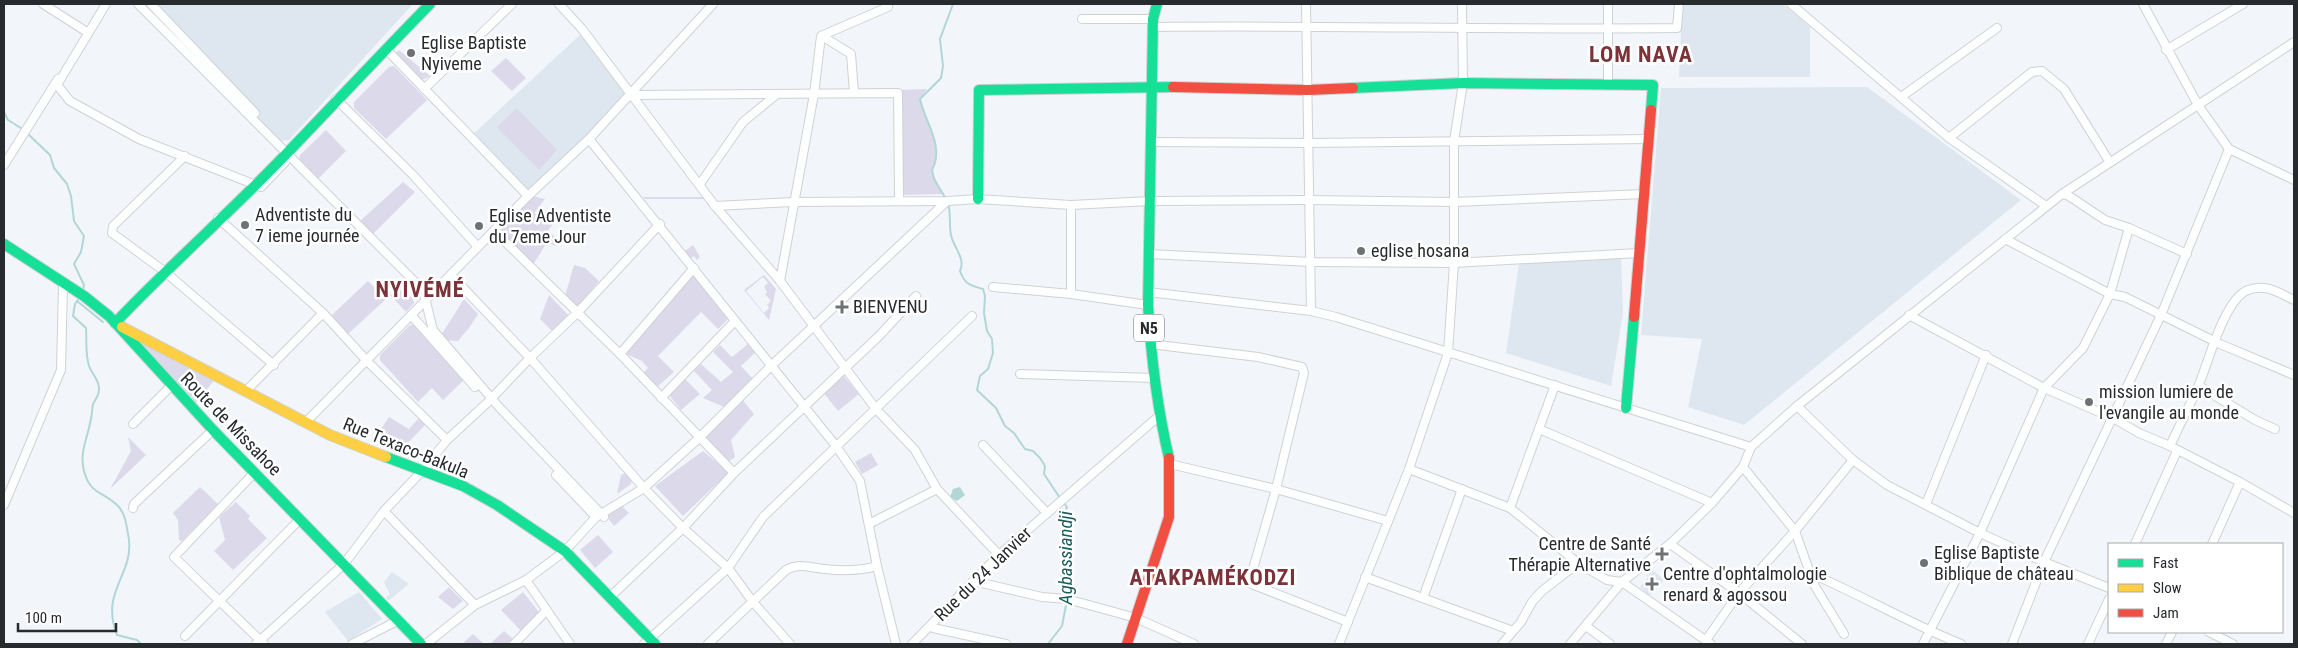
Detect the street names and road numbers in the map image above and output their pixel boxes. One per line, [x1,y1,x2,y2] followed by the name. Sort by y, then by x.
[1134,314,1164,342] road number: N5
[177,368,286,480] street label: Route de Missahoe
[340,413,472,482] street label: Rue Texaco-Bakula
[930,522,1036,625] street label: Rue du 24 Janvier

